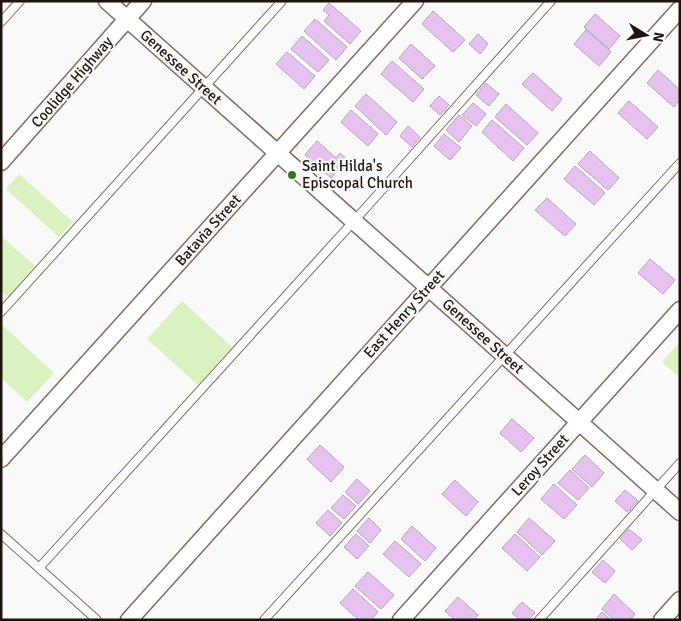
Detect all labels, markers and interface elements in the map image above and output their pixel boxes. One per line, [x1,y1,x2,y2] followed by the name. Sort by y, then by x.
[621,10,671,60] north arrow
[137,26,225,108] street label: Genessee Street
[649,31,668,43] text: N
[28,33,116,131] street label: Coolidge Highway
[302,157,413,192] place label: Saint Hilda's Episcopal Church
[286,169,298,181] marker: Saint Hilda's Episcopal Church
[171,191,245,269] street label: Batavia Street
[360,266,448,362] street label: East Henry Street
[439,295,527,377] street label: Genessee Street
[507,430,573,500] street label: Leroy Street

